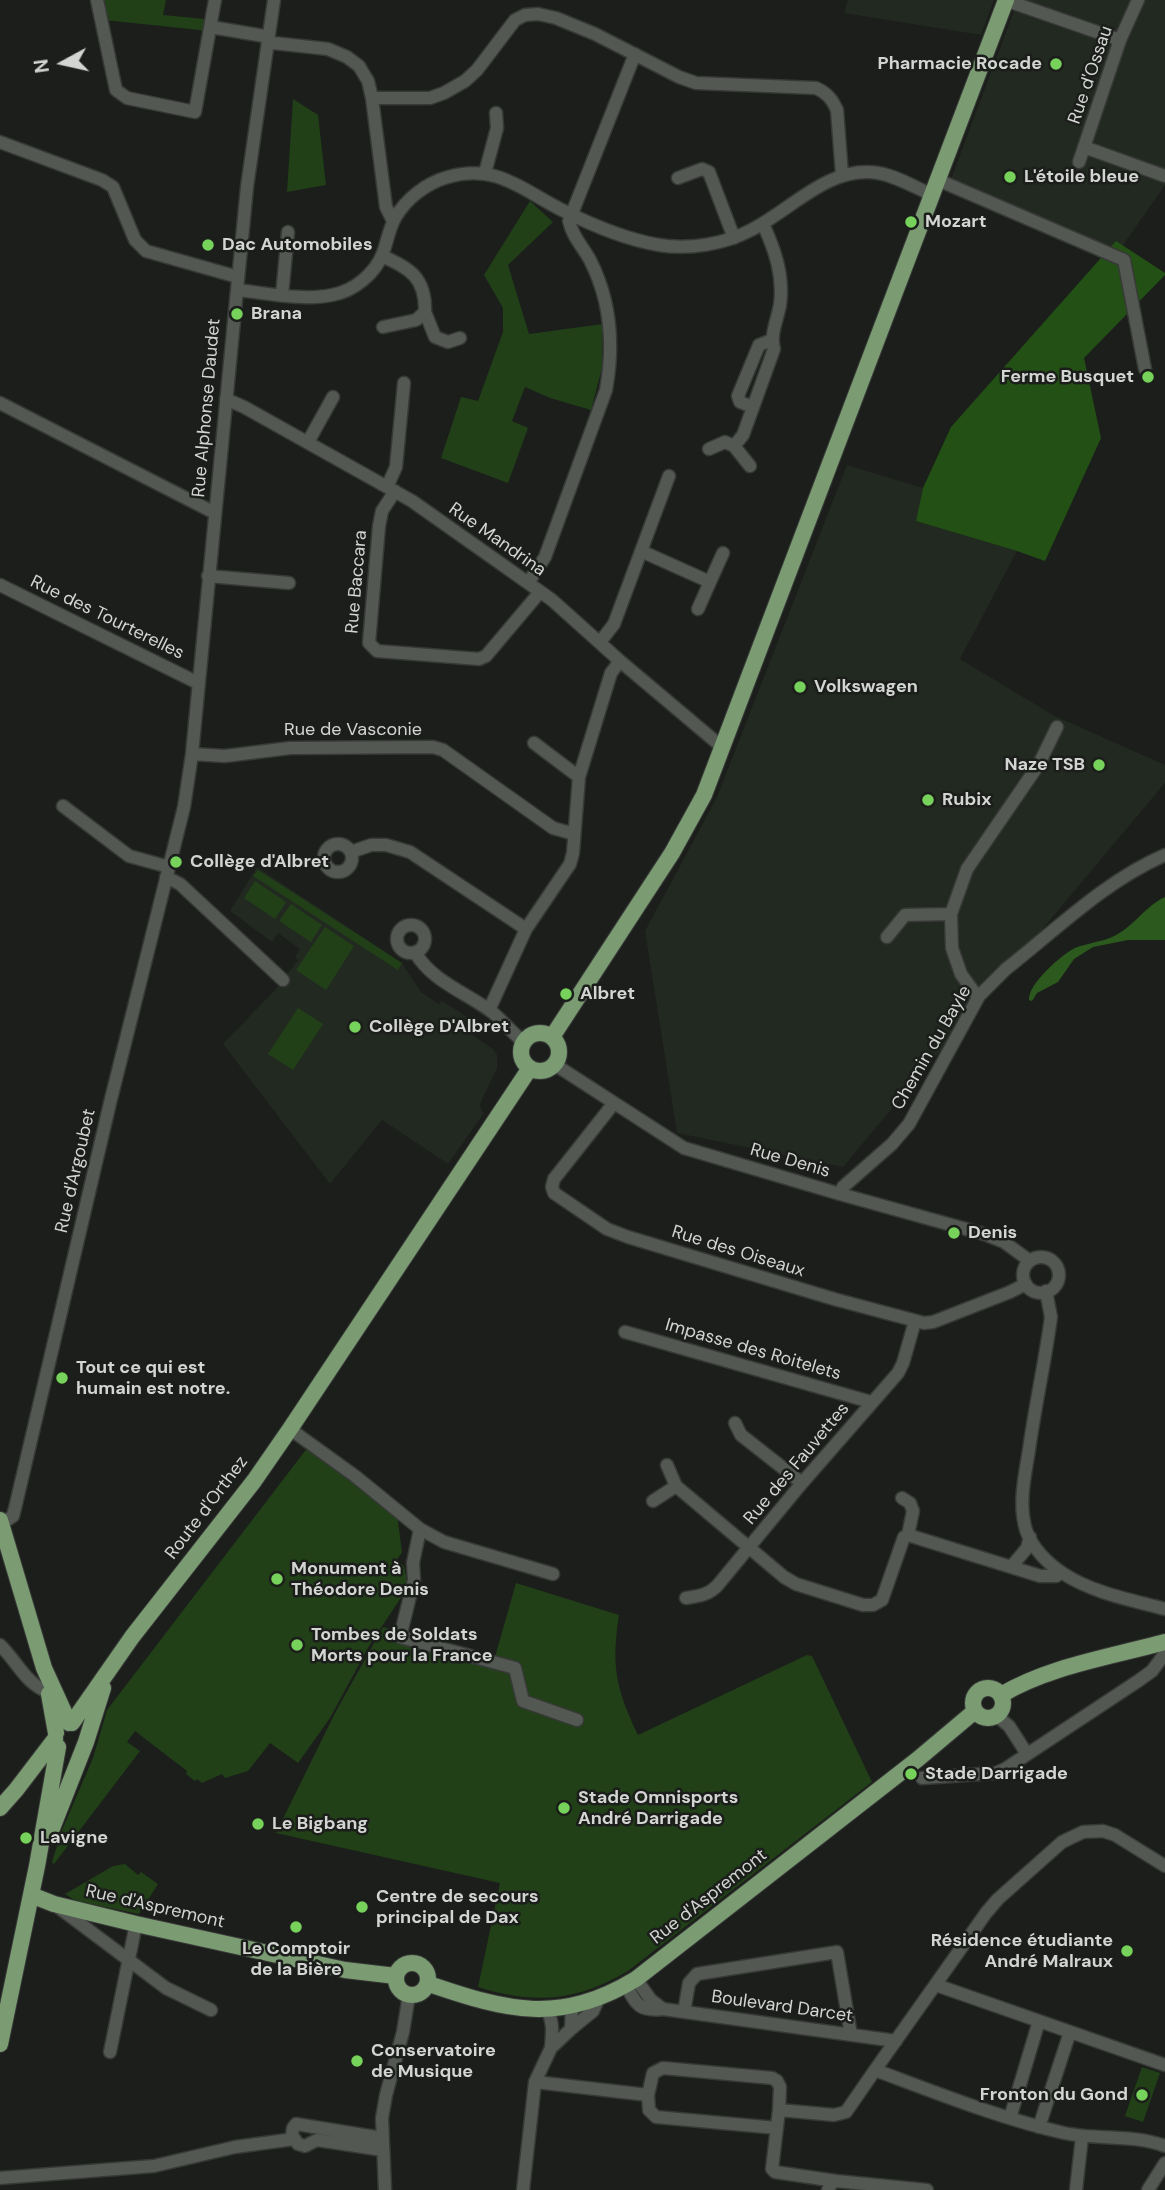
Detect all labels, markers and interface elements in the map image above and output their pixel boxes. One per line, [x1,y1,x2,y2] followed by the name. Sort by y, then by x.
[1064,23,1118,127] street label: Rue d'Ossau
[28,28,98,98] north arrow
[878,53,1042,75] place label: Pharmacie Rocade
[1048,56,1064,72] marker: Pharmacie Rocade
[28,57,55,75] text: N
[1024,166,1139,188] place label: L'étoile bleue
[1002,169,1018,185] marker: L'étoile bleue
[925,211,986,233] place label: Mozart
[903,214,919,230] marker: Mozart
[222,234,373,256] place label: Dac Automobiles
[200,237,216,253] marker: Dac Automobiles
[251,303,302,325] place label: Brana
[229,306,245,322] marker: Brana
[188,318,226,498] street label: Rue Alphonse Daudet
[1001,366,1134,388] place label: Ferme Busquet
[1140,369,1156,385] marker: Ferme Busquet
[444,499,550,581] street label: Rue Mandrina
[342,530,372,634] street label: Rue Baccara
[27,571,187,665] street label: Rue des Tourterelles
[814,676,918,698] place label: Volkswagen
[792,679,808,695] marker: Volkswagen
[284,719,422,741] street label: Rue de Vasconie
[1004,754,1085,776] place label: Naze TSB
[1091,757,1107,773] marker: Naze TSB
[942,789,991,811] place label: Rubix
[920,792,936,808] marker: Rubix
[190,851,329,873] place label: Collège d'Albret
[168,854,184,870] marker: Collège d'Albret
[888,982,976,1114] street label: Chemin du Bayle
[580,983,635,1005] place label: Albret
[558,986,574,1002] marker: Albret
[369,1016,509,1038] place label: Collège D'Albret
[347,1019,363,1035] marker: Collège D'Albret
[51,1107,101,1235] street label: Rue d'Argoubet
[747,1139,833,1183] street label: Rue Denis
[669,1222,807,1282] street label: Rue des Oiseaux
[968,1222,1017,1244] place label: Denis
[946,1225,962,1241] marker: Denis
[663,1315,843,1385] street label: Impasse des Roitelets
[76,1357,230,1400] place label: Tout ce qui est humain est notre.
[54,1370,70,1386] marker: Tout ce qui est humain est notre.
[740,1399,854,1529] street label: Rue des Fauvettes
[161,1452,253,1564] street label: Route d'Orthez
[291,1558,429,1600] place label: Monument à Théodore Denis
[269,1571,285,1587] marker: Monument à Théodore Denis
[311,1624,493,1666] place label: Tombes de Soldats Morts pour la France
[289,1637,305,1653] marker: Tombes de Soldats Morts pour la France
[925,1763,1068,1785] place label: Stade Darrigade
[903,1766,919,1782] marker: Stade Darrigade
[578,1787,738,1829] place label: Stade Omnisports André Darrigade
[556,1800,572,1816] marker: Stade Omnisports André Darrigade
[272,1813,368,1835] place label: Le Bigbang
[250,1816,266,1832] marker: Le Bigbang
[40,1827,108,1849] place label: Lavigne
[18,1830,34,1846] marker: Lavigne
[646,1845,772,1949] street label: Rue d'Aspremont
[83,1881,227,1933] street label: Rue d'Aspremont
[376,1886,539,1928] place label: Centre de secours principal de Dax
[354,1899,370,1915] marker: Centre de secours principal de Dax
[288,1919,304,1935] marker: Le Comptoir de la Bière
[931,1930,1113,1972] place label: Résidence étudiante André Malraux
[242,1938,350,1980] place label: Le Comptoir de la Bière
[1119,1943,1135,1959] marker: Résidence étudiante André Malraux
[710,1986,854,2028] street label: Boulevard Darcet
[371,2040,496,2082] place label: Conservatoire de Musique
[349,2053,365,2069] marker: Conservatoire de Musique
[980,2084,1128,2106] place label: Fronton du Gond
[1134,2087,1150,2103] marker: Fronton du Gond

